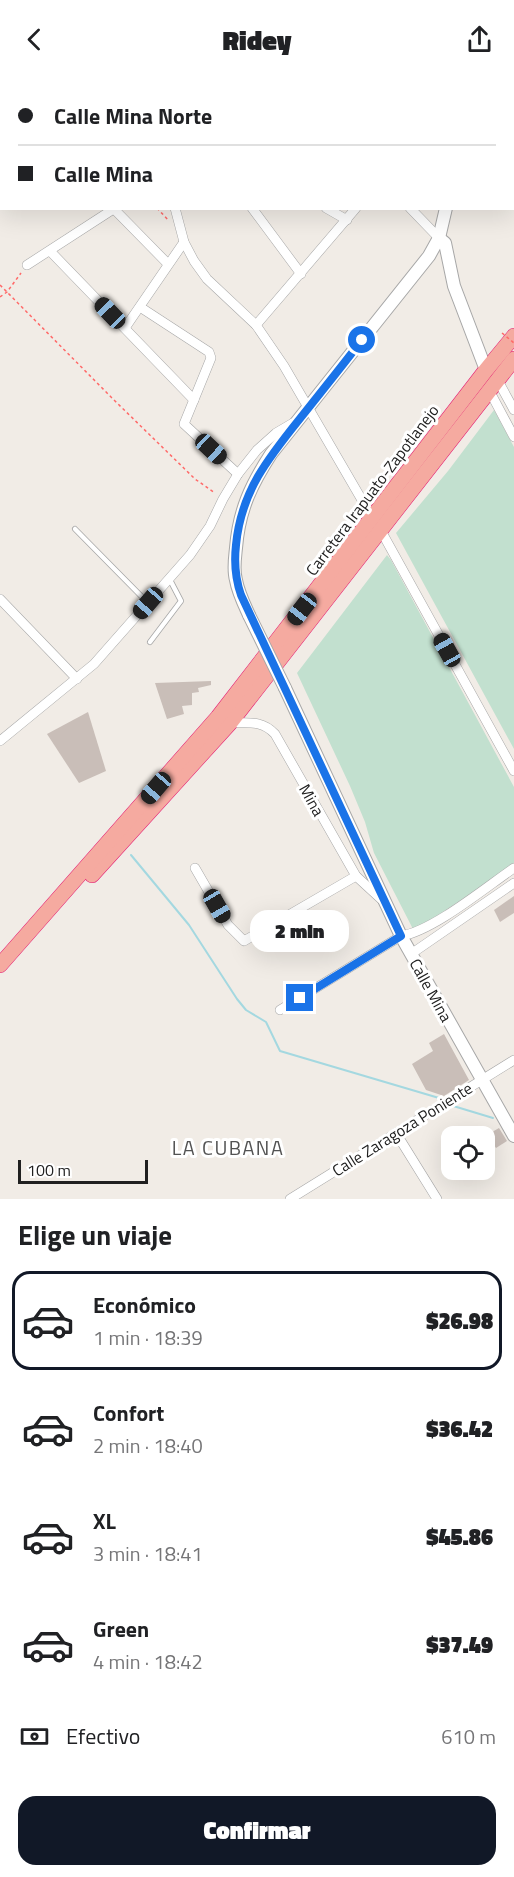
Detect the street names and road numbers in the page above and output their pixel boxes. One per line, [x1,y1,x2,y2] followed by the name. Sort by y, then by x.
[300,399,444,581] street label: Carretera Irapuato-Zapotlanejo
[293,780,331,820] street label: Mina
[404,954,458,1026] street label: Calle Mina
[327,1076,477,1182] street label: Calle Zaragoza Poniente

